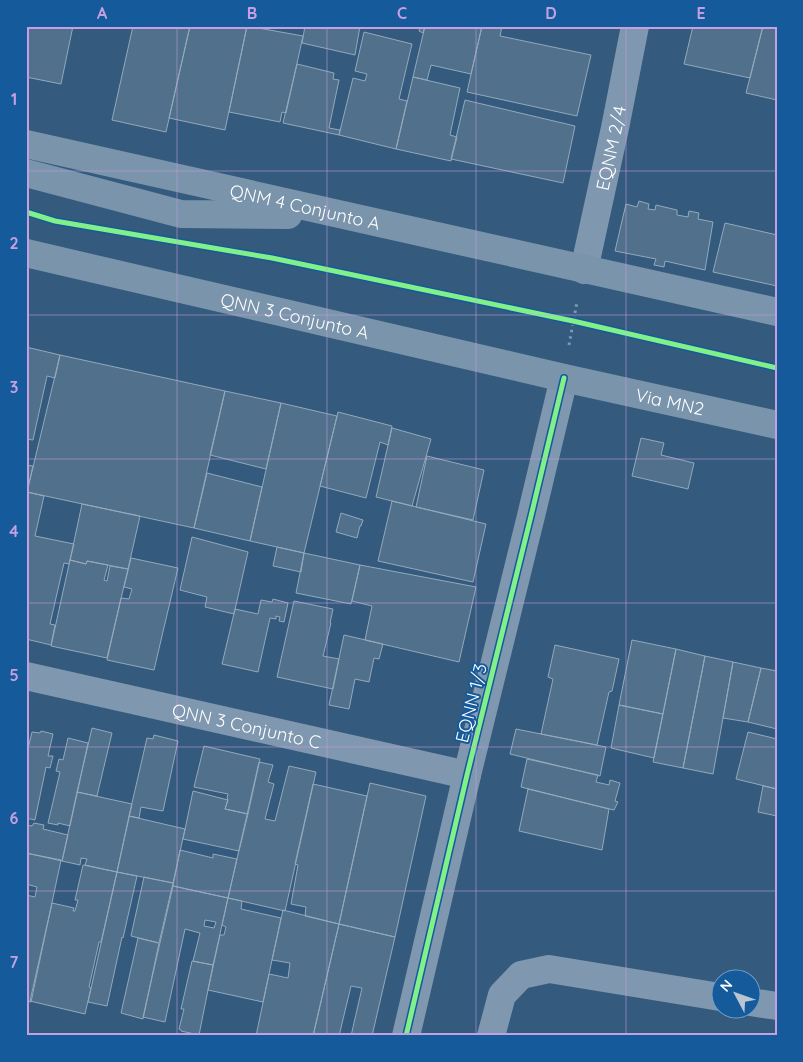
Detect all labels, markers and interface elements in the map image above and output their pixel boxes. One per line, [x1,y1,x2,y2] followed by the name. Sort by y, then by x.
[97,3,108,23] text: A
[247,3,257,23] text: B
[397,3,407,23] text: C
[545,3,557,23] text: D
[696,3,706,23] text: E
[11,89,17,109] text: 1
[590,104,631,192] street label: EQNM 2/4
[228,178,383,234] street label: QNM 4 Conjunto A
[9,233,19,253] text: 2
[218,287,372,344] street label: QNN 3 Conjunto A
[10,377,18,397] text: 3
[634,383,707,420] street label: Via MN2
[9,521,19,541] text: 4
[450,661,492,745] street label: EQNN 1/3
[9,665,19,685] text: 5
[170,698,323,753] street label: QNN 3 Conjunto C
[10,808,19,828] text: 6
[10,952,19,972] text: 7
[710,970,760,1020] north arrow
[716,976,736,995] text: N

